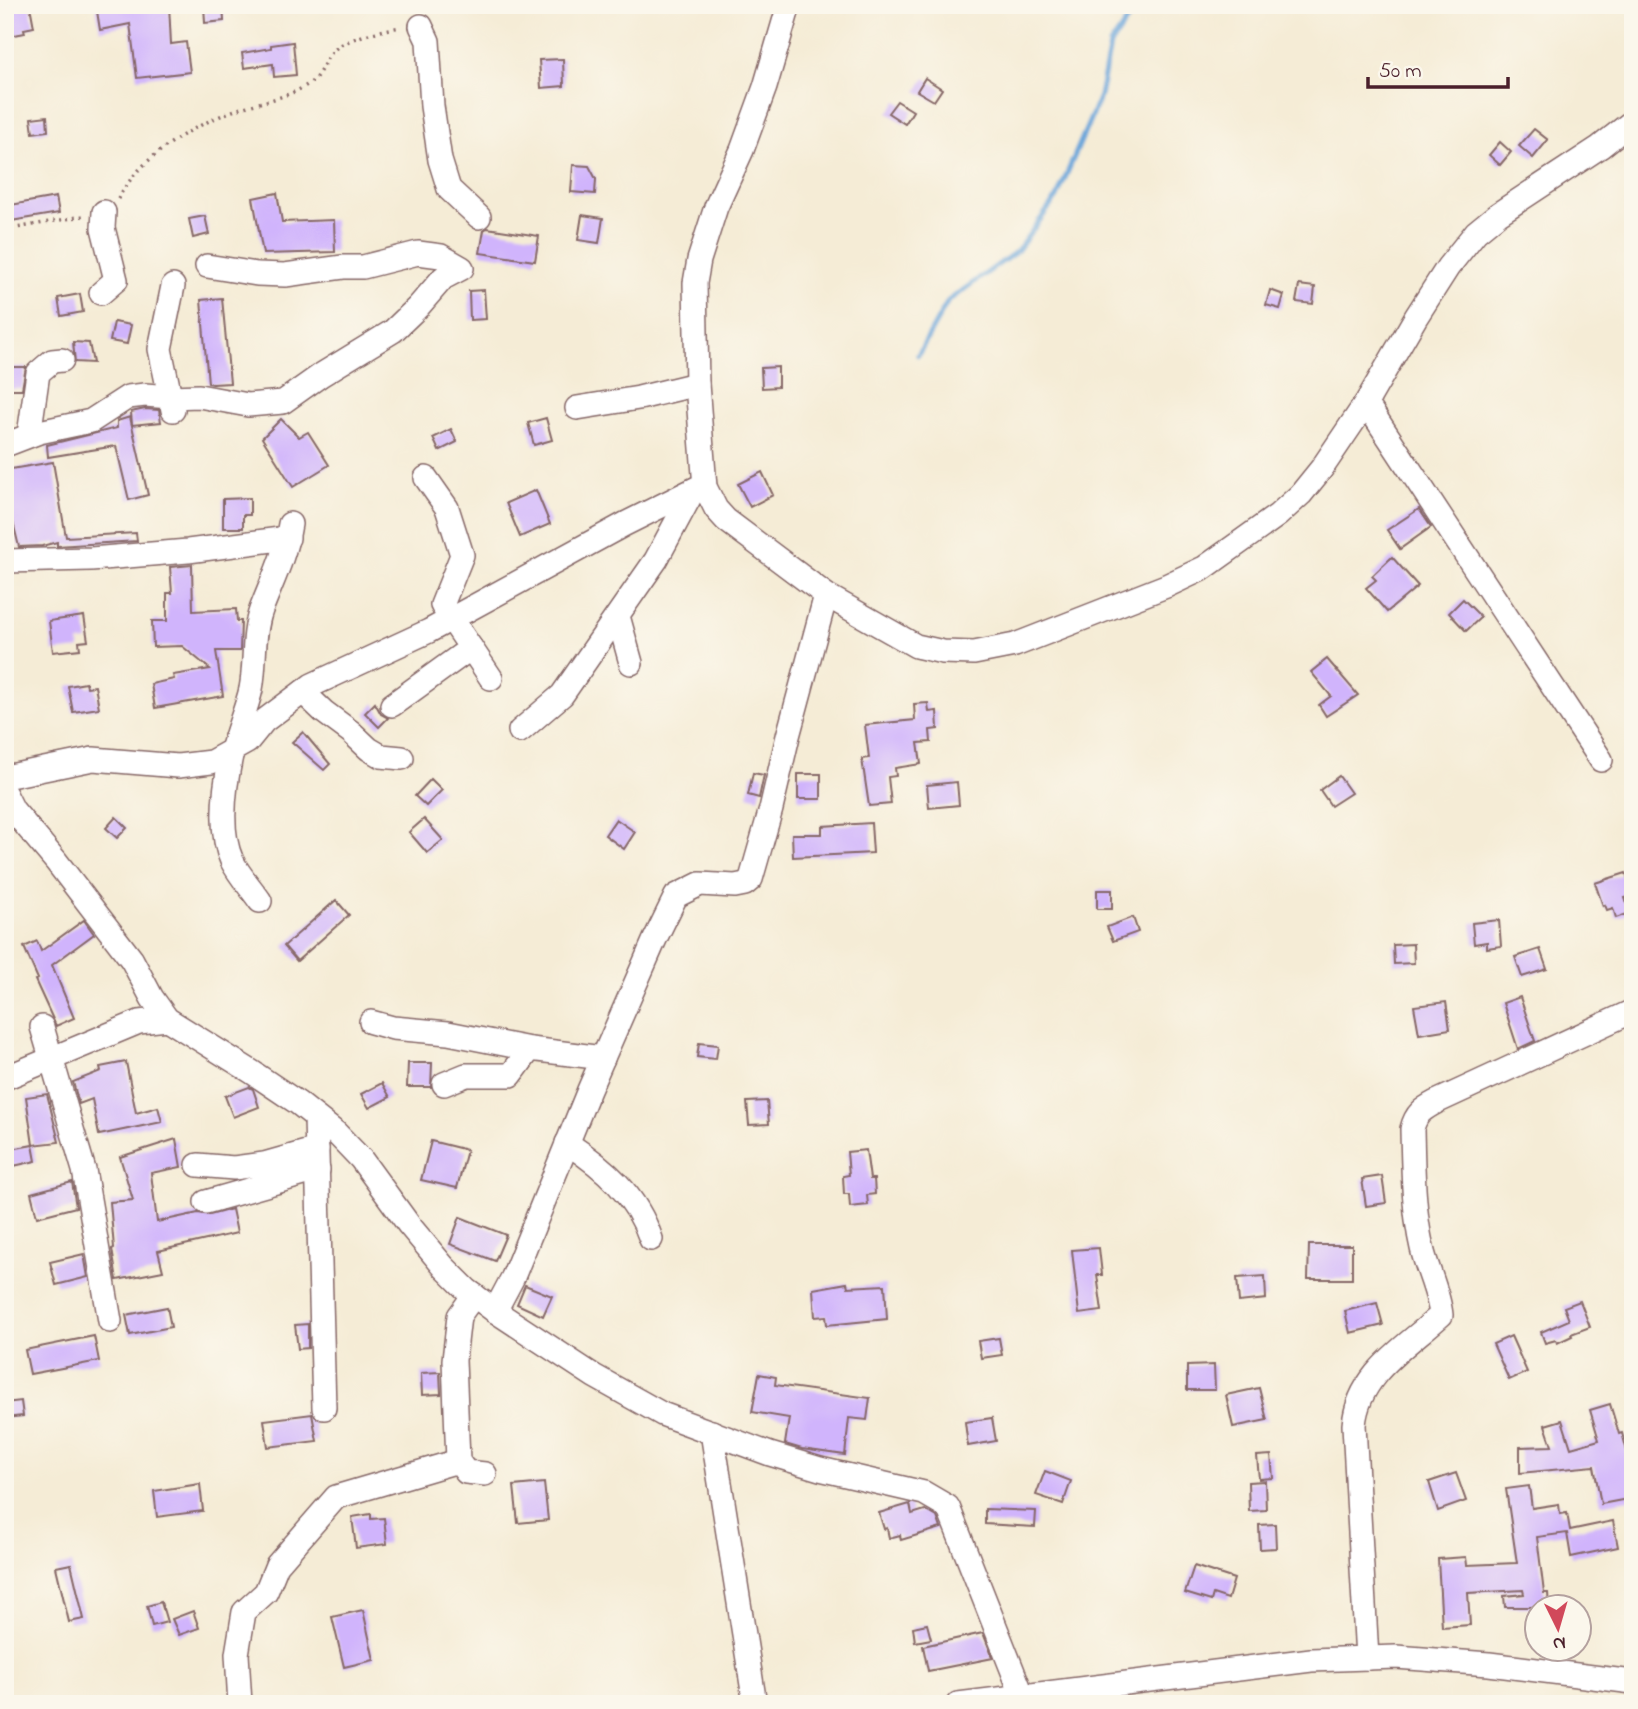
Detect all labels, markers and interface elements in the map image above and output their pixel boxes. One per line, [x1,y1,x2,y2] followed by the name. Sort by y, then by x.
[1368,46,1508,90] scale bar
[1379,57,1422,87] text: 50 m
[1522,1594,1592,1664] north arrow
[1552,1628,1567,1656] text: N

